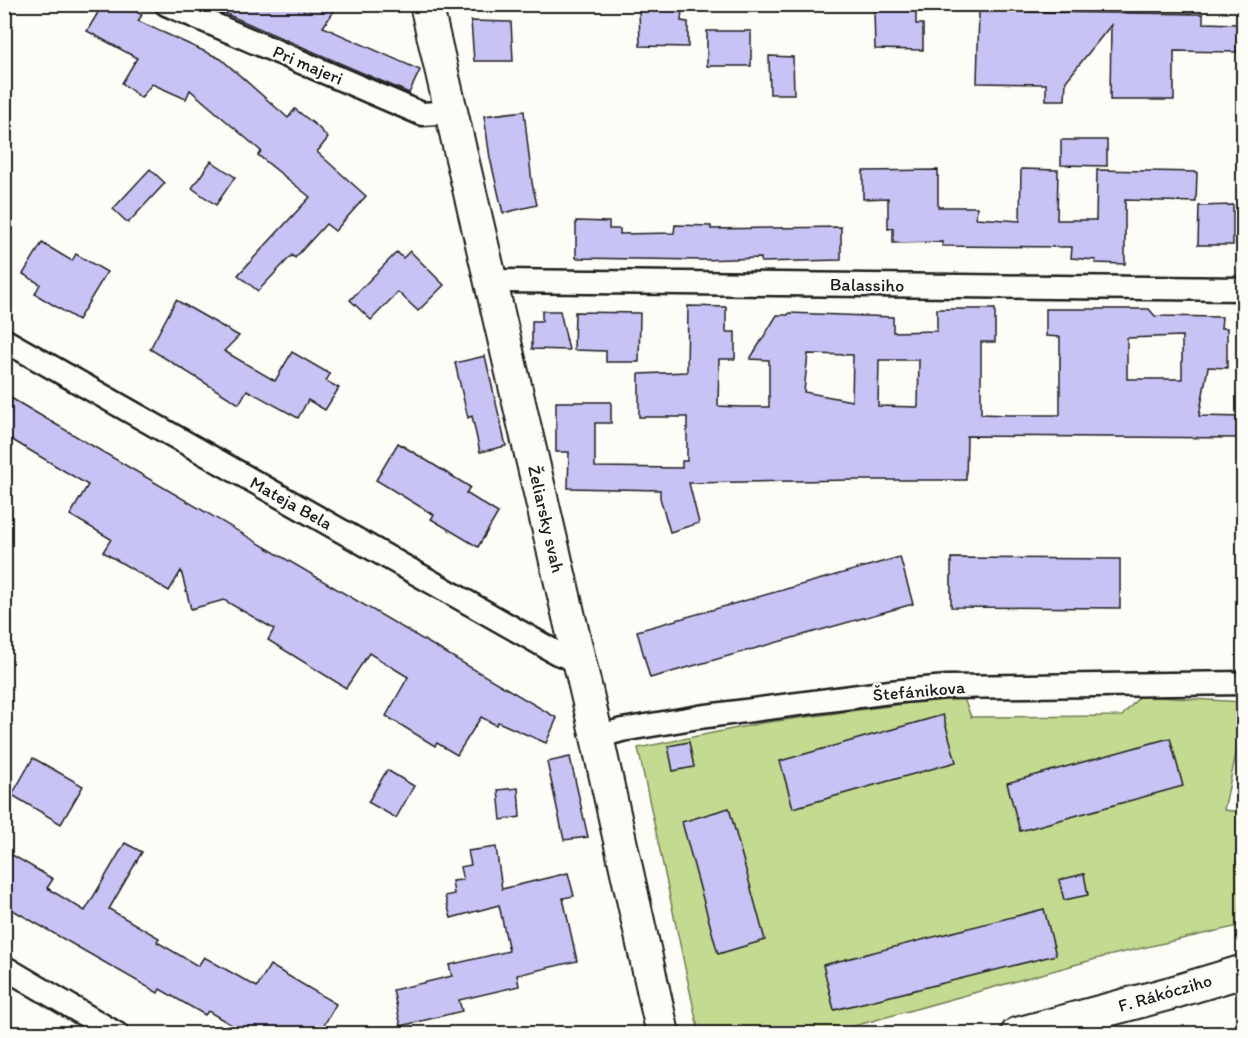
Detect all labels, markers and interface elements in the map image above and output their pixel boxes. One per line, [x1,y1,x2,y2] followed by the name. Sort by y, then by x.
[269,40,347,90] street label: Pri majeri
[830,273,904,297] street label: Balassiho
[523,463,569,575] street label: Želiarsky svah
[246,471,336,535] street label: Mateja Bela
[872,676,967,706] street label: Štefánikova
[1115,969,1215,1017] street label: F. Rákócziho

